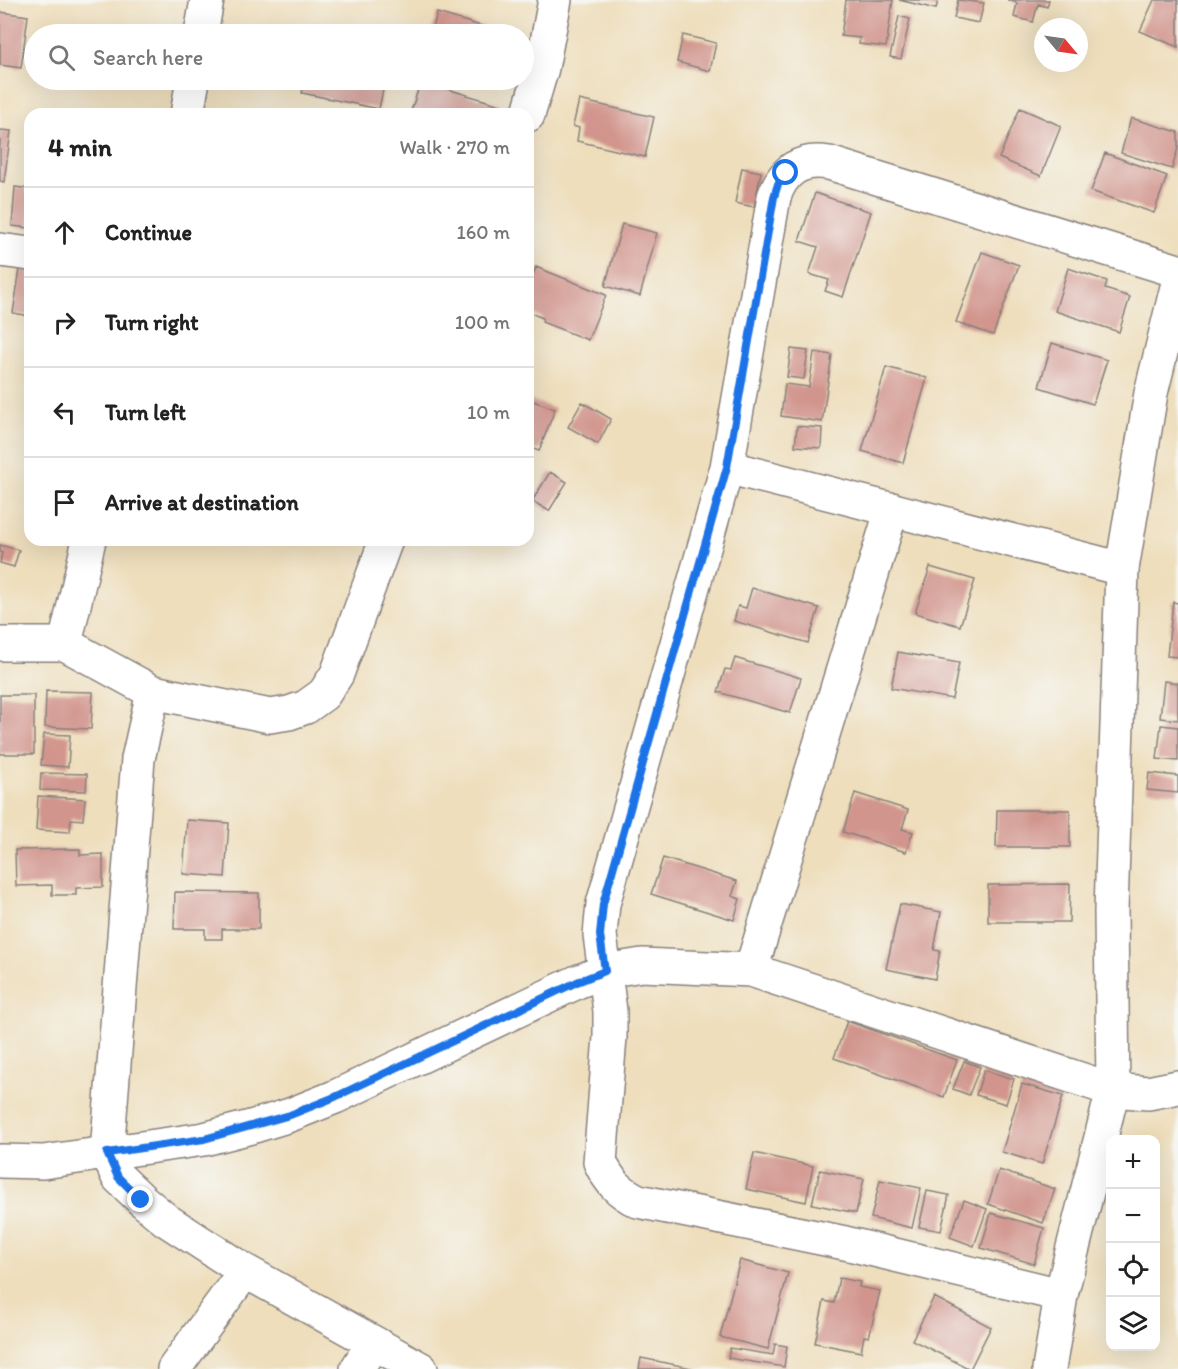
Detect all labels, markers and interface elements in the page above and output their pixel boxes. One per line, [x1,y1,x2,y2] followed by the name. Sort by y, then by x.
[1034,18,1088,72] north arrow
[24,24,534,90] search box
[45,41,78,74] icon: search
[93,44,203,71] text: Search here
[48,131,112,163] text: 4 min
[399,135,510,159] text: Walk · 270 m
[772,159,798,185] route start
[48,216,81,249] icon: ahead
[105,219,192,246] text: Continue
[457,220,510,244] text: 160 m
[48,306,81,339] icon: right
[105,309,199,336] text: Turn right
[455,310,510,334] text: 100 m
[48,396,81,429] icon: left
[105,399,186,426] text: Turn left
[467,400,510,424] text: 10 m
[48,486,81,519] icon: arrive
[105,489,299,516] text: Arrive at destination
[1106,1135,1160,1351] map controls
[1106,1135,1160,1189] button: +
[127,1186,153,1212] route end
[1106,1189,1160,1243] button: −
[1106,1243,1160,1297] button: locate
[1106,1297,1160,1351] button: layers

